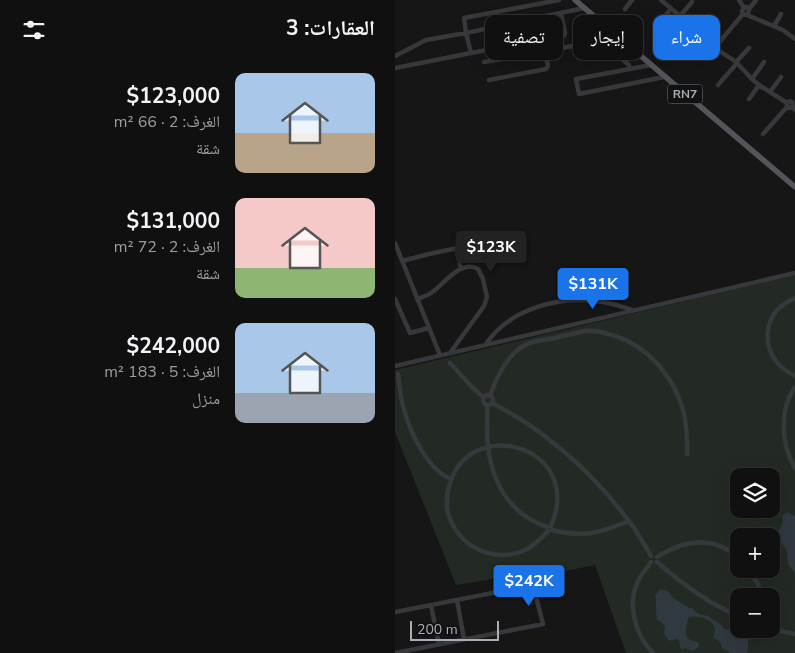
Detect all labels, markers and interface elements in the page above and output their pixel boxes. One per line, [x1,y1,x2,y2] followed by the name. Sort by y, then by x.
[286,14,375,42] text: العقارات: 3
[485,15,563,60] chip: تصفية
[573,15,643,60] chip: إيجار
[653,15,720,60] chip: شراء
[20,16,48,44] icon: filters
[127,82,220,110] text: $123,000
[667,85,703,104] road number: RN7
[275,93,335,153] icon: home
[114,111,220,133] text: الغرف: 2 · 66 m²
[196,138,220,160] text: شقة
[127,207,220,235] text: $131,000
[275,218,335,278] icon: home
[456,230,526,273] pin: $123K
[114,236,220,258] text: الغرف: 2 · 72 m²
[466,236,516,258] text: $123K
[196,263,220,285] text: شقة
[558,268,628,310] pin: $131K
[568,273,618,295] text: $131K
[127,332,220,360] text: $242,000
[275,343,335,403] icon: home
[104,361,220,383] text: الغرف: 5 · 183 m²
[192,388,220,410] text: منزل
[730,468,780,638] map controls
[730,468,780,518] button: layers
[730,528,780,578] button: +
[494,564,564,607] pin: $242K
[504,570,554,592] text: $242K
[730,588,780,638] button: −
[410,618,499,641] scale bar
[417,620,458,639] text: 200 m

